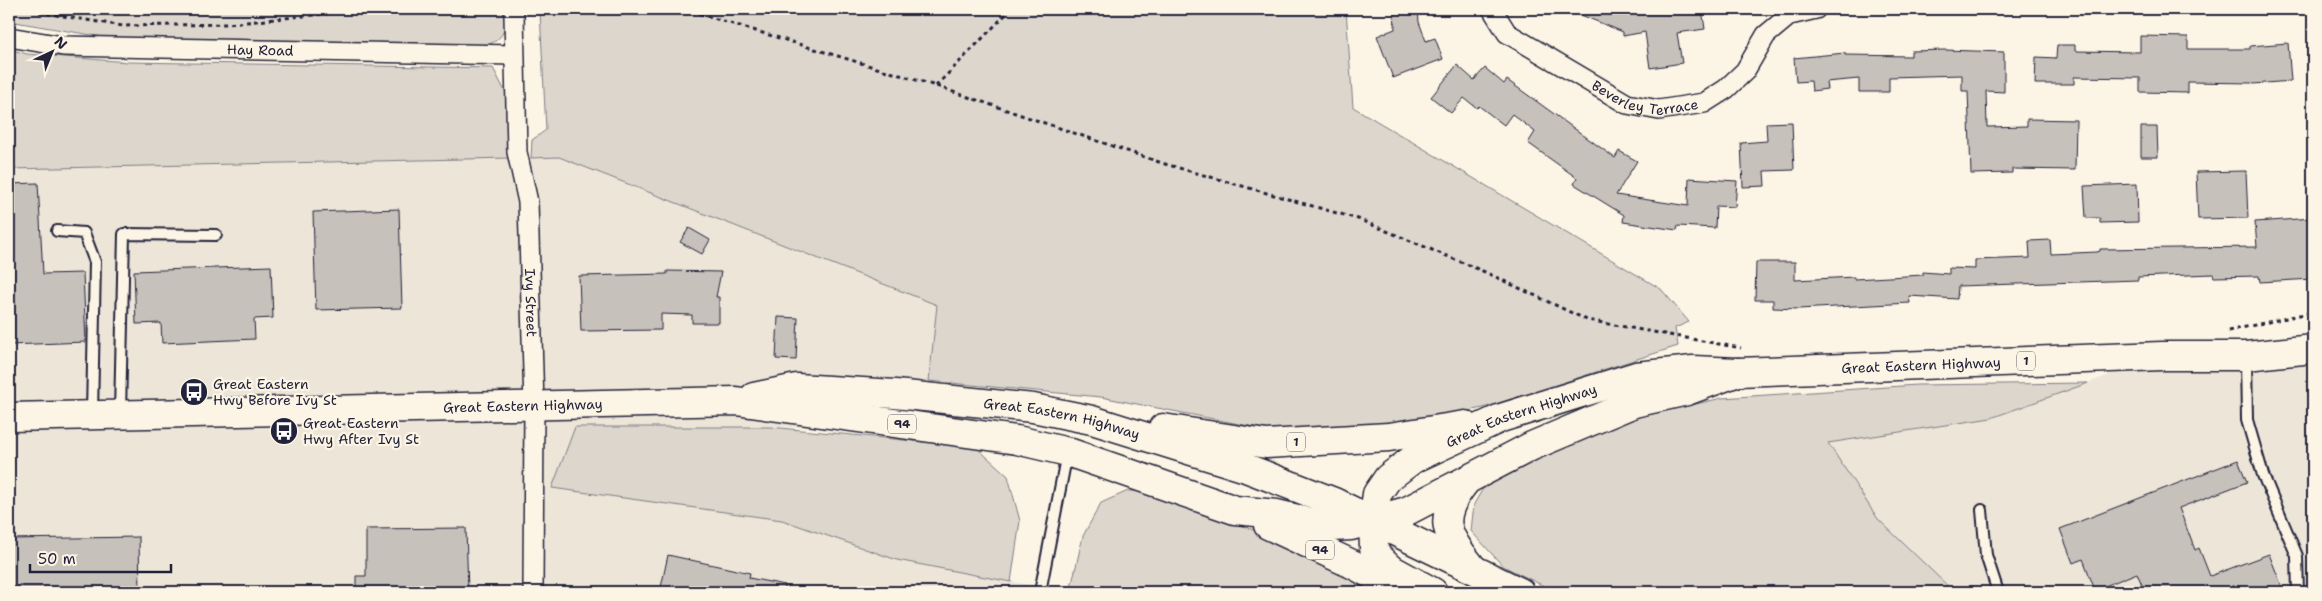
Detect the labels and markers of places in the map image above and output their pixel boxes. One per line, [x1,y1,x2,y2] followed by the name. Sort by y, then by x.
[213,375,337,409] place label: Great Eastern Hwy Before Ivy St
[179,377,209,407] bus stop icon: Great Eastern Hwy Before Ivy St
[303,414,419,448] place label: Great Eastern Hwy After Ivy St
[269,416,299,446] bus stop icon: Great Eastern Hwy After Ivy St

